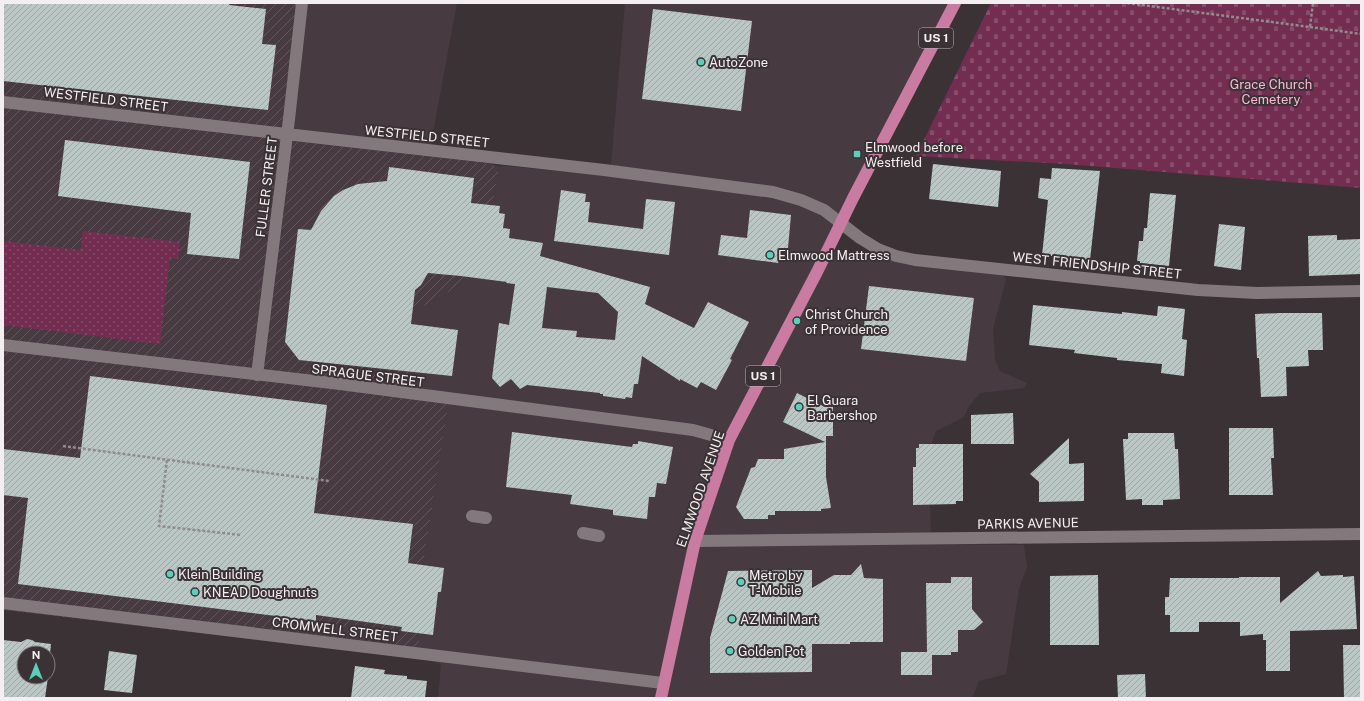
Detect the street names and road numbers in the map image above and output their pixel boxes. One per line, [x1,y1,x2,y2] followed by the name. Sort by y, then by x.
[919,28,953,48] road number: US 1
[43,84,169,115] street label: WESTFIELD STREET
[364,122,490,151] street label: WESTFIELD STREET
[253,136,280,238] street label: FULLER STREET
[1012,249,1182,282] street label: WEST FRIENDSHIP STREET
[311,361,425,390] street label: SPRAGUE STREET
[746,366,780,386] road number: US 1
[673,429,727,549] street label: ELMWOOD AVENUE
[977,515,1079,532] street label: PARKIS AVENUE
[271,614,399,645] street label: CROMWELL STREET

